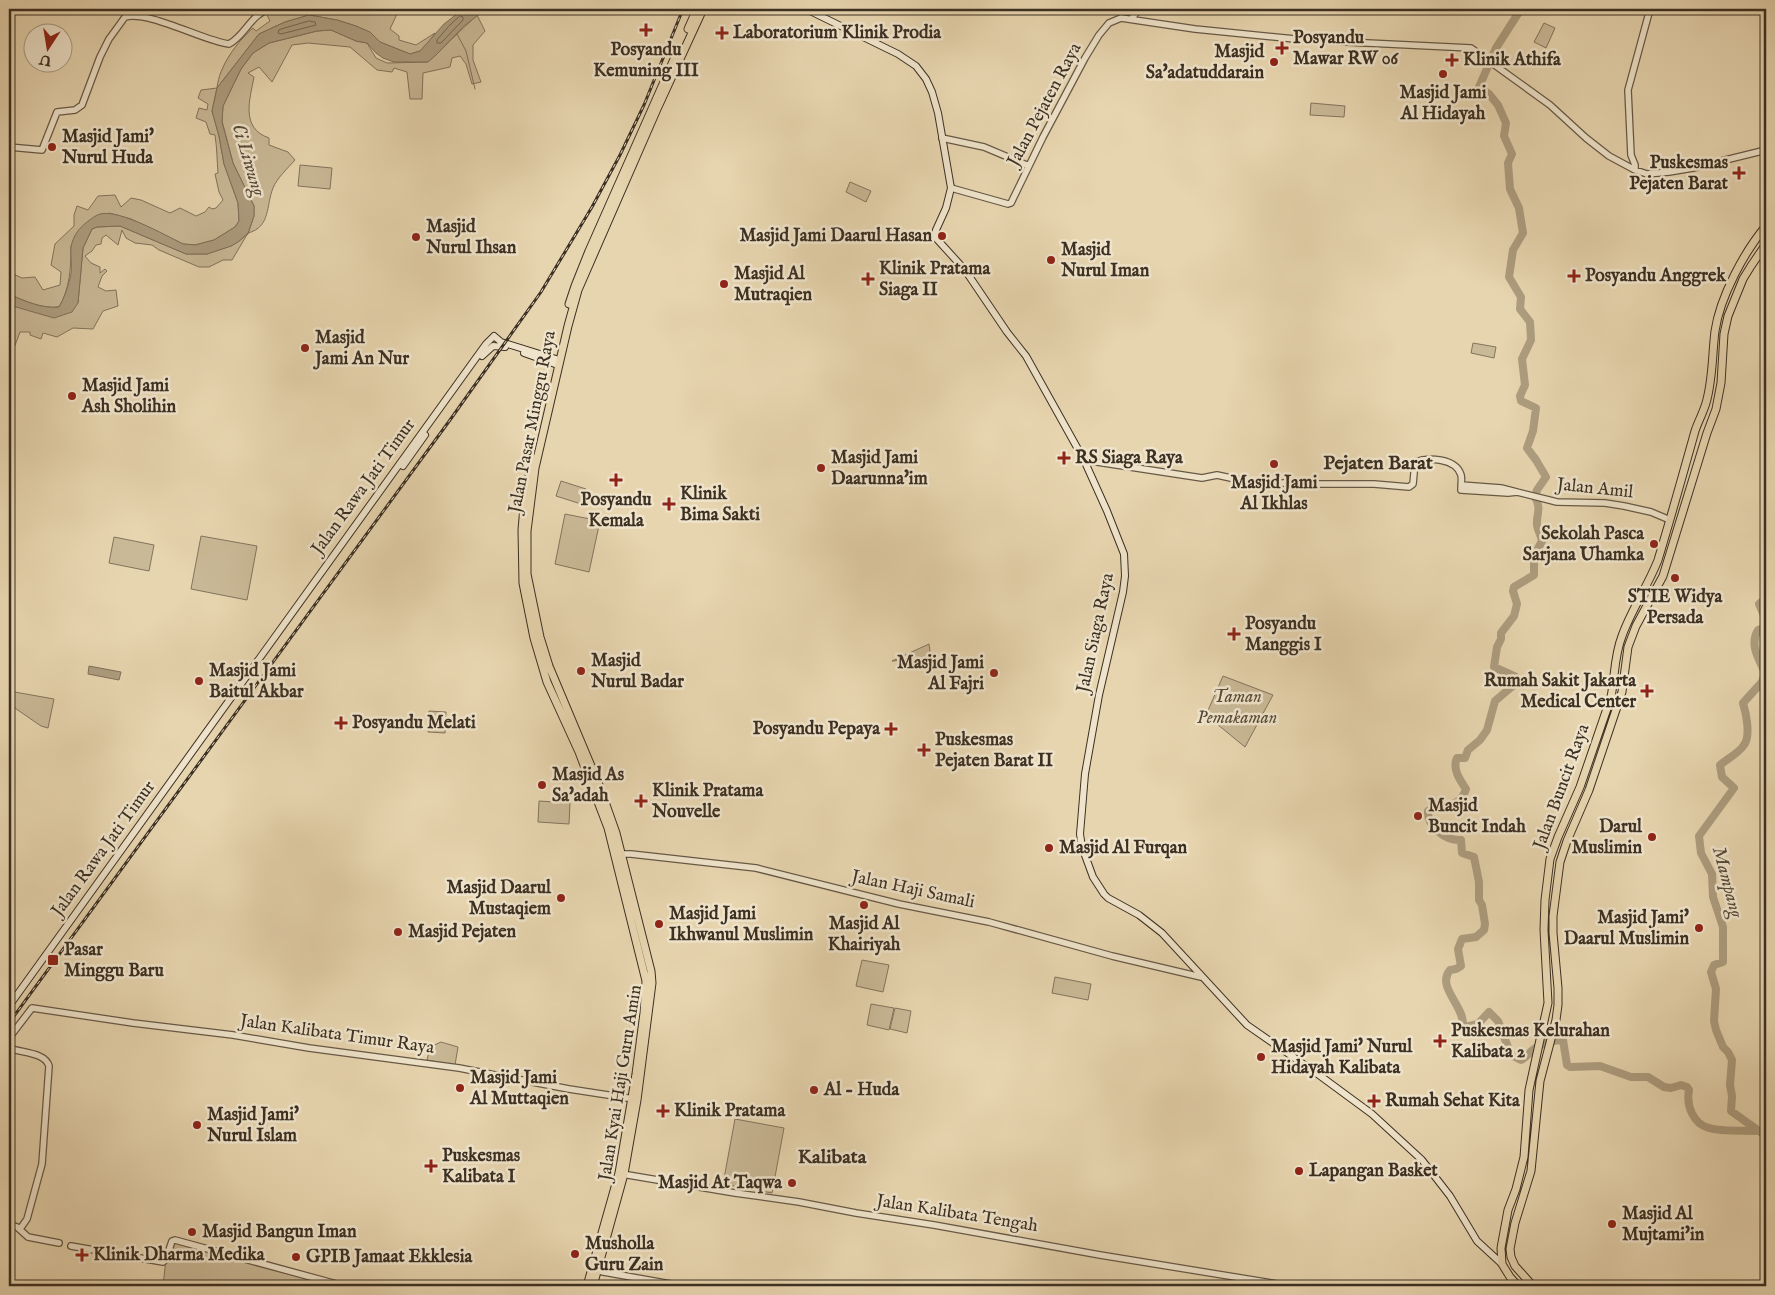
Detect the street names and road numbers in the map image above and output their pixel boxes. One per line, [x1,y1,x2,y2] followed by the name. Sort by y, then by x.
[1002,39,1087,173] street label: Jalan Pejaten Raya
[504,329,562,517] street label: Jalan Pasar Minggu Raya
[306,414,421,561] street label: Jalan Rawa Jati Timur
[1554,473,1634,504] street label: Jalan Amil
[1072,571,1120,697] street label: Jalan Siaga Raya
[1528,721,1595,855] street label: Jalan Buncit Raya
[46,776,161,923] street label: Jalan Rawa Jati Timur
[847,865,977,914] street label: Jalan Haji Samali
[594,983,648,1185] street label: Jalan Kyai Haji Guru Amin
[236,1010,436,1060] street label: Jalan Kalibata Timur Raya
[873,1190,1040,1238] street label: Jalan Kalibata Tengah

